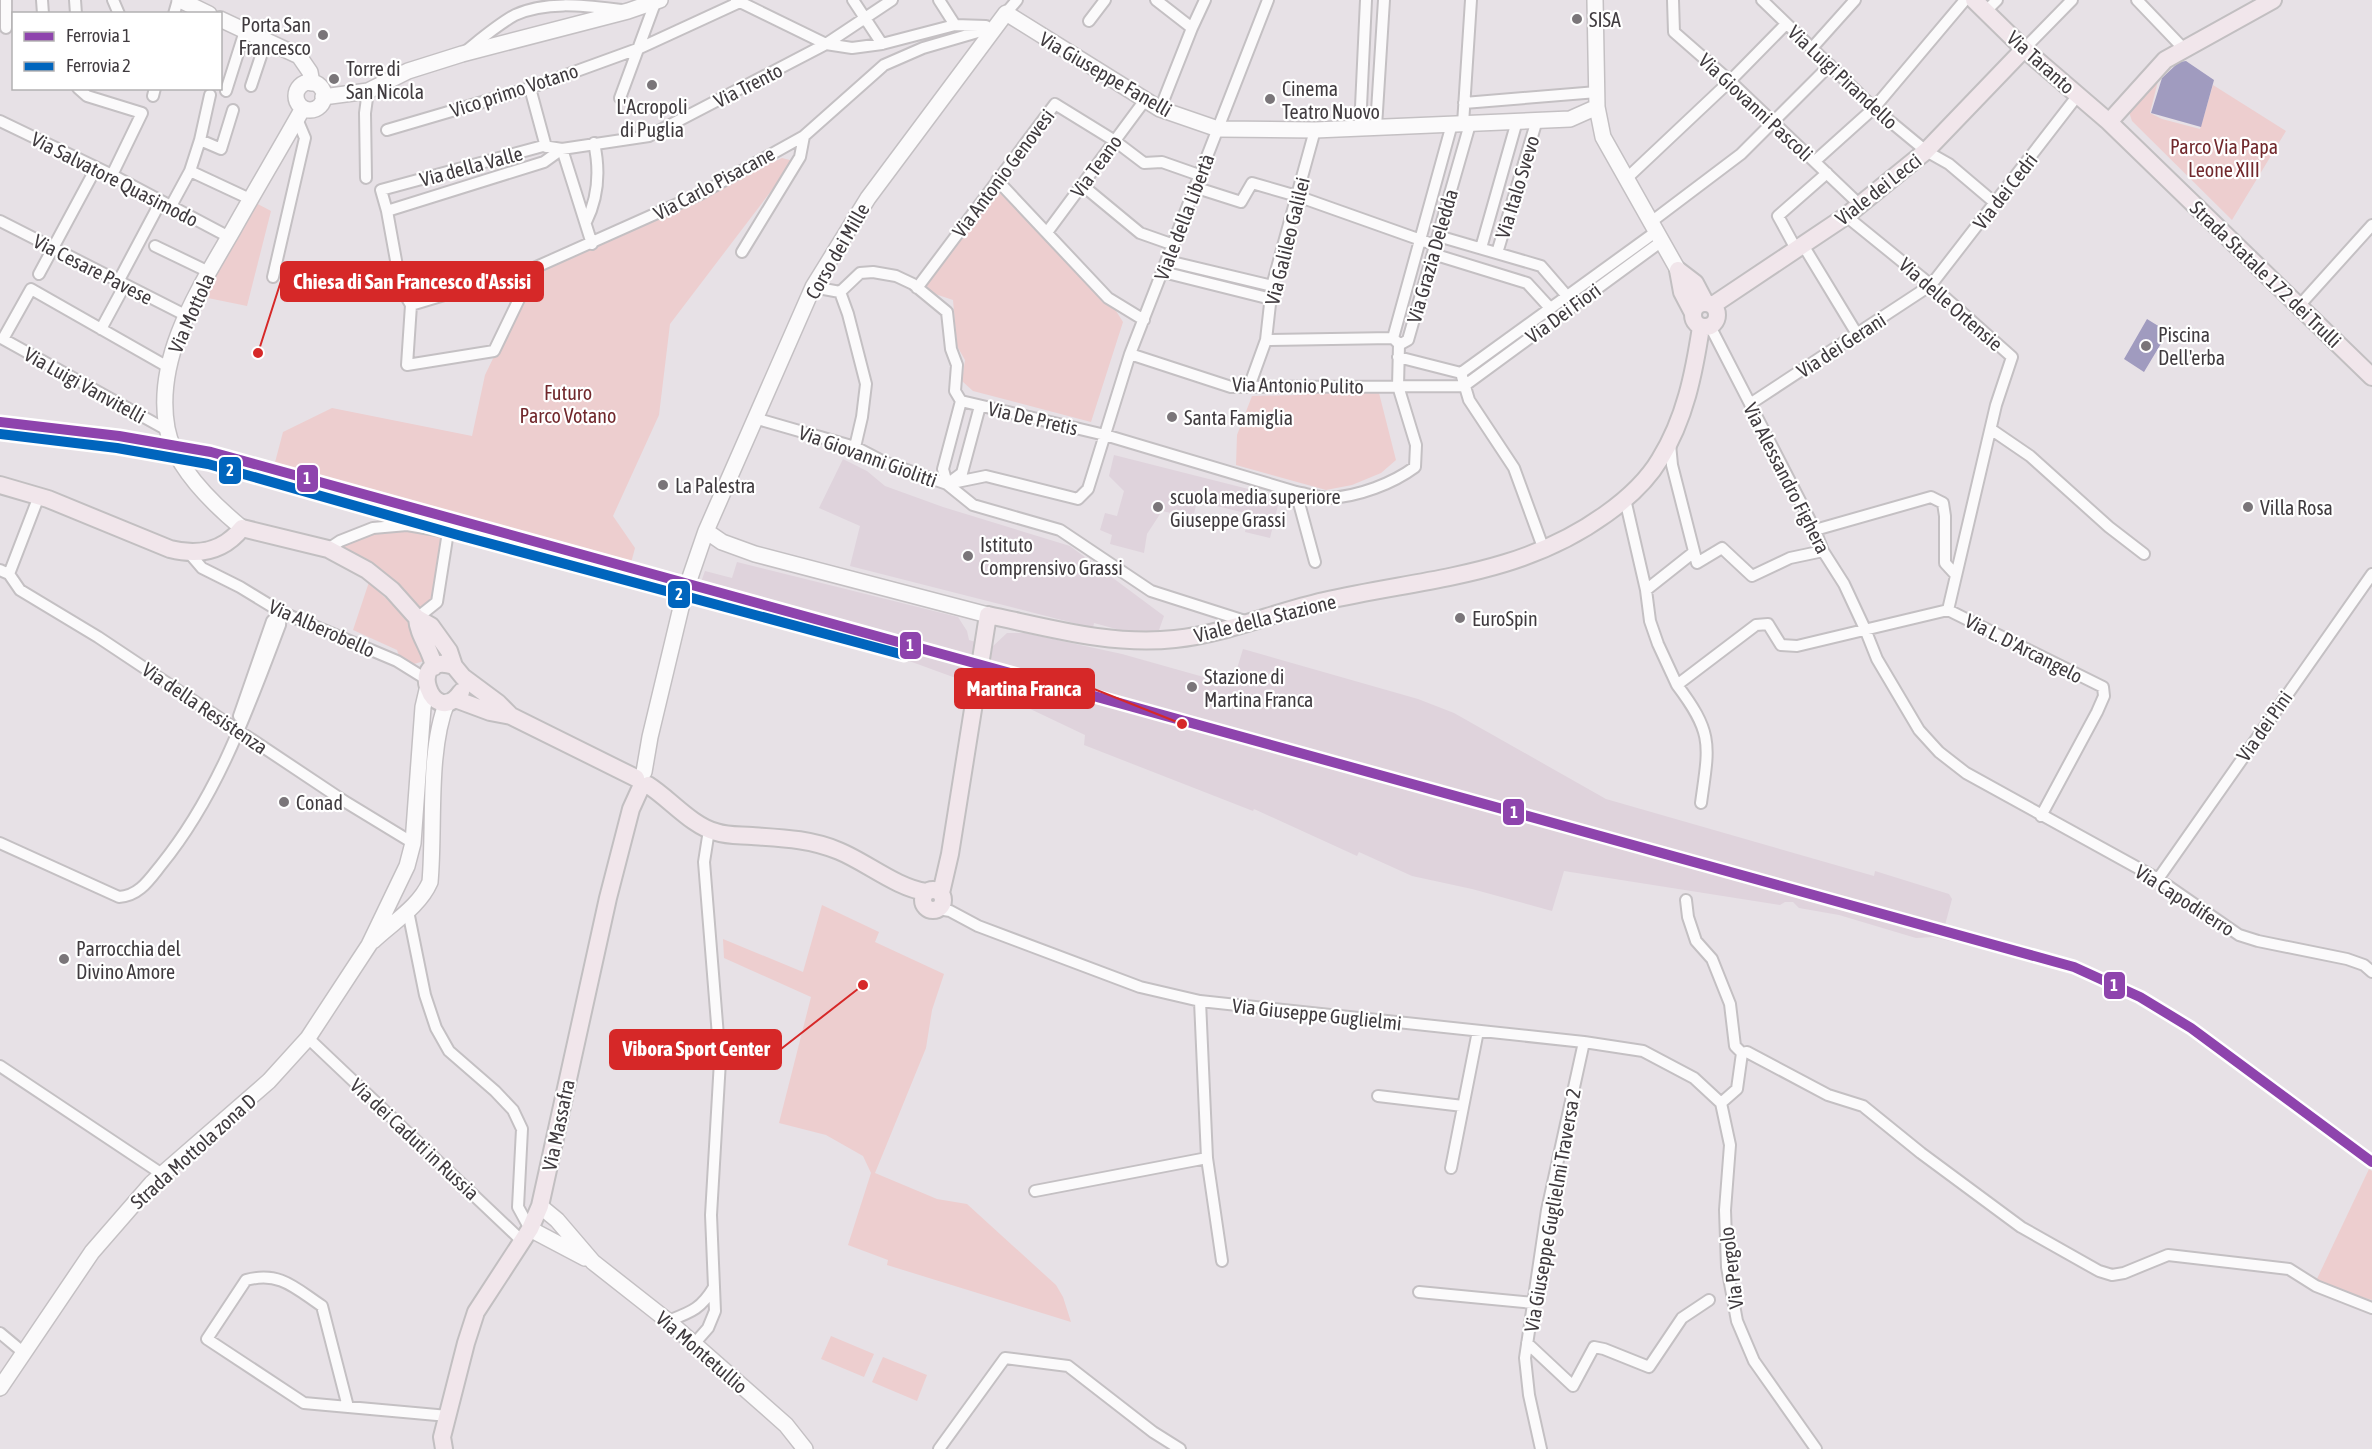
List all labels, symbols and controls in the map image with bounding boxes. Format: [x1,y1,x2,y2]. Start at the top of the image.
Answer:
place label: SISA [1589,8,1621,31]
legend [12,12,222,90]
marker: SISA [1570,12,1584,26]
place label: Porta San Francesco [239,13,311,59]
street label: Via Luigi Pirandello [1784,20,1902,134]
text: Ferrovia 1 [66,25,131,46]
street label: Via Taranto [2003,26,2079,98]
street label: Via Giuseppe Fanelli [1036,27,1176,121]
marker: Porta San Francesco [316,28,330,42]
street label: Via Giovanni Pascoli [1694,48,1818,166]
text: Ferrovia 2 [66,55,131,76]
place label: Torre di San Nicola [346,57,424,103]
street label: Vico primo Votano [447,58,581,122]
street label: Via Trento [710,58,786,112]
marker: Torre di San Nicola [327,72,341,86]
place label: Cinema Teatro Nuovo [1282,77,1380,123]
marker: L'Acropoli di Puglia [645,78,659,92]
marker: Cinema Teatro Nuovo [1263,92,1277,106]
place label: L'Acropoli di Puglia [616,95,688,141]
street label: Via Antonio Genovesi [947,104,1059,242]
street label: Via Salvatore Quasimodo [28,127,202,231]
street label: Via Teano [1066,130,1126,202]
street label: Via Italo Svevo [1490,133,1544,241]
park label: Parco Via Papa Leone XIII [2170,135,2278,181]
street label: Via della Valle [417,141,525,191]
street label: Via Carlo Pisacane [650,141,778,225]
street label: Viale dei Lecci [1830,148,1926,230]
street label: Via dei Cedri [1968,148,2042,234]
street label: Viale della Libertà [1149,151,1219,283]
street label: Via Galileo Galilei [1260,175,1314,307]
street label: Via Grazia Deledda [1402,186,1462,326]
street label: Strada Statale 172 dei Trulli [2186,196,2346,352]
street label: Corso dei Mille [800,199,874,303]
street label: Via Cesare Pavese [30,229,156,309]
street label: Via delle Ortensie [1895,253,2007,355]
callout: Chiesa di San Francesco d'Assisi [281,262,543,301]
text: Chiesa di San Francesco d'Assisi [293,269,531,293]
street label: Via Mottola [163,270,219,356]
street label: Via Dei Fiori [1521,278,1605,348]
street label: Via dei Gerani [1792,308,1890,382]
place label: Piscina Dell'erba [2158,323,2225,369]
marker: Piscina Dell'erba [2139,339,2153,353]
street label: Via Luigi Vanvitelli [20,342,150,428]
street label: Via Antonio Pulito [1232,372,1364,398]
park label: Futuro Parco Votano [520,381,616,427]
street label: Via De Pretis [986,396,1080,440]
street label: Via Alessandro Fighera [1739,399,1835,557]
place label: Santa Famiglia [1184,406,1293,429]
marker: Santa Famiglia [1165,410,1179,424]
street label: Via Giovanni Giolitti [796,420,940,492]
line badge: 2 [218,456,242,485]
text: 2 [226,461,234,479]
line badge: 1 [296,464,319,493]
text: 1 [303,469,311,487]
place label: La Palestra [675,474,755,497]
marker: La Palestra [656,478,670,492]
place label: scuola media superiore Giuseppe Grassi [1170,485,1341,531]
place label: Villa Rosa [2260,496,2333,519]
marker: scuola media superiore Giuseppe Grassi [1151,500,1165,514]
marker: Villa Rosa [2241,500,2255,514]
place label: Istituto Comprensivo Grassi [980,533,1123,579]
marker: Istituto Comprensivo Grassi [961,549,975,563]
line badge: 2 [667,580,691,609]
text: 2 [675,585,683,603]
street label: Viale della Stazione [1192,589,1338,647]
street label: Via Alberobello [265,594,379,662]
place label: EuroSpin [1472,607,1538,630]
street label: Via L. D'Arcangelo [1961,609,2087,687]
marker: EuroSpin [1453,611,1467,625]
line badge: 1 [899,631,922,660]
text: 1 [906,636,914,654]
street label: Via della Resistenza [138,658,272,758]
place label: Stazione di Martina Franca [1204,665,1313,711]
callout: Martina Franca [955,669,1094,708]
text: Martina Franca [967,676,1082,700]
marker: Stazione di Martina Franca [1185,680,1199,694]
street label: Via dei Pini [2231,686,2297,766]
place label: Conad [296,791,343,814]
marker: Conad [277,795,291,809]
line badge: 1 [1502,798,1525,826]
text: 1 [1510,803,1518,821]
street label: Via Capodiferro [2131,859,2239,941]
place label: Parrocchia del Divino Amore [76,937,182,983]
marker: Parrocchia del Divino Amore [57,952,71,966]
line badge: 1 [2103,971,2126,1000]
text: 1 [2110,976,2118,994]
street label: Via Giuseppe Guglielmi [1231,994,1403,1034]
callout: Vibora Sport Center [610,1030,781,1069]
text: Vibora Sport Center [621,1036,771,1060]
street label: Via dei Caduti in Russia [346,1073,484,1205]
street label: Via Massafra [537,1077,579,1173]
street label: Via Giuseppe Guglielmi Traversa 2 [1519,1086,1585,1334]
street label: Strada Mottola zona D [126,1089,260,1213]
street label: Via Pergolo [1715,1226,1747,1310]
street label: Via Montetullio [652,1306,752,1398]

